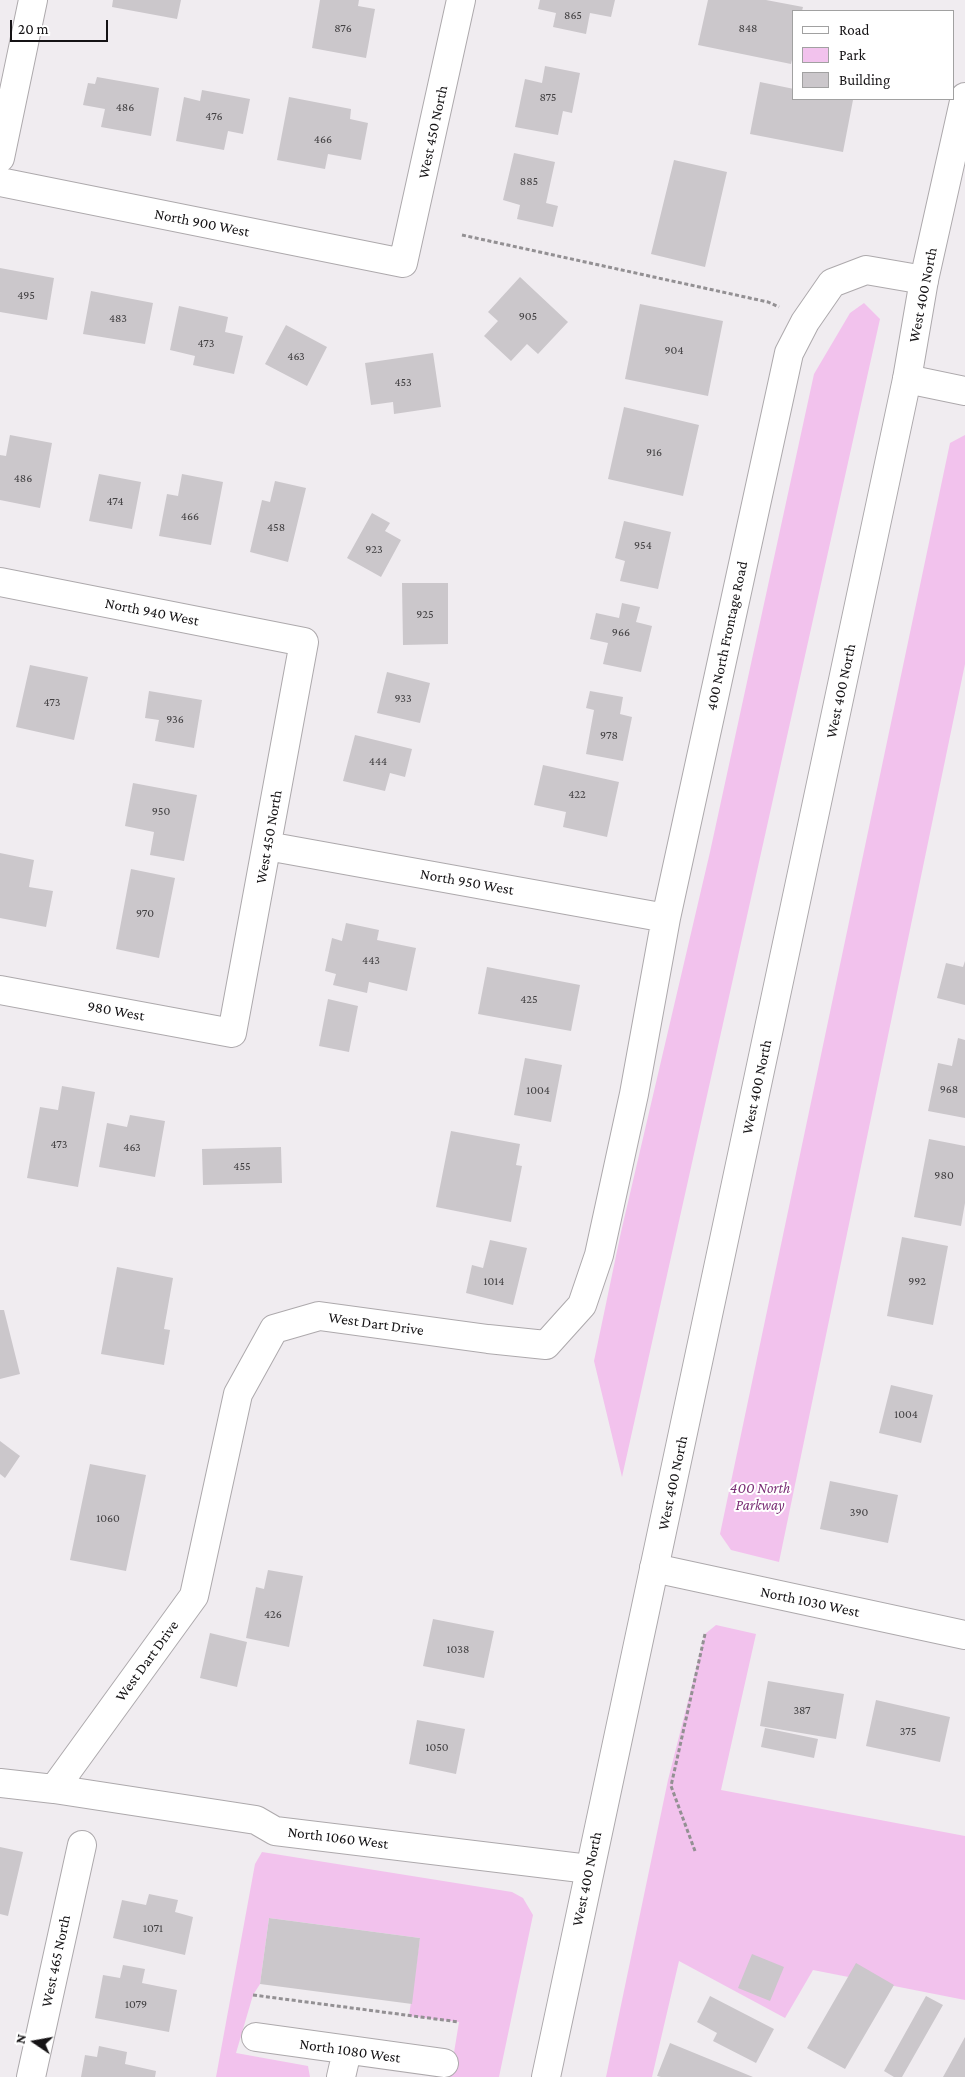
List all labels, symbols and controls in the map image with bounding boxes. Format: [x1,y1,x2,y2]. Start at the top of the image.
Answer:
house number: 865 [564,8,582,22]
scale bar [12,10,110,42]
legend [792,10,955,100]
text: 20 m [18,21,49,37]
house number: 876 [334,21,352,35]
house number: 848 [738,21,758,35]
text: Road [839,22,869,38]
text: Park [839,47,866,63]
text: Building [839,72,890,88]
street label: West 450 North [414,84,452,180]
house number: 875 [539,90,557,104]
house number: 486 [116,100,134,114]
house number: 476 [205,109,223,123]
house number: 466 [314,132,332,146]
house number: 885 [520,174,538,188]
street label: North 900 West [153,205,251,241]
street label: West 400 North [905,246,941,344]
house number: 495 [17,288,35,302]
house number: 905 [519,309,537,323]
house number: 483 [109,311,127,325]
house number: 473 [198,336,214,350]
house number: 904 [664,343,684,357]
house number: 463 [287,349,305,363]
house number: 453 [394,375,412,389]
house number: 916 [646,445,662,459]
house number: 486 [14,471,32,485]
house number: 474 [106,494,124,508]
house number: 466 [181,509,199,523]
house number: 458 [267,520,285,534]
house number: 954 [634,538,652,552]
house number: 923 [365,542,383,556]
street label: 400 North Frontage Road [702,560,752,712]
street label: North 940 West [103,594,201,630]
house number: 925 [416,607,434,621]
house number: 966 [612,625,630,639]
street label: West 400 North [822,642,860,740]
house number: 933 [394,691,412,705]
house number: 473 [44,695,60,709]
house number: 936 [166,712,184,726]
house number: 978 [600,728,618,742]
house number: 444 [369,754,387,768]
house number: 422 [568,787,586,801]
street label: West 450 North [252,789,286,885]
house number: 950 [152,804,170,818]
street label: North 950 West [419,865,515,899]
house number: 970 [136,906,154,920]
house number: 443 [362,953,380,967]
house number: 425 [520,992,538,1006]
street label: 980 West [86,997,146,1025]
street label: West 400 North [738,1038,776,1136]
house number: 968 [940,1082,958,1096]
house number: 1004 [526,1083,550,1097]
house number: 473 [51,1137,67,1151]
house number: 463 [123,1140,141,1154]
house number: 455 [233,1159,251,1173]
house number: 980 [934,1168,954,1182]
house number: 1014 [484,1274,504,1288]
house number: 992 [908,1274,926,1288]
street label: West Dart Drive [327,1308,425,1340]
house number: 1004 [894,1407,918,1421]
street label: West 400 North [654,1434,692,1532]
park label: 400 North Parkway [730,1479,790,1514]
house number: 390 [850,1505,868,1519]
house number: 1060 [96,1511,120,1525]
street label: North 1030 West [759,1583,861,1621]
house number: 426 [264,1607,282,1621]
street label: West Dart Drive [111,1617,183,1705]
house number: 1038 [447,1642,469,1656]
house number: 387 [793,1703,811,1717]
house number: 375 [900,1724,916,1738]
house number: 1050 [425,1740,449,1754]
street label: North 1060 West [287,1823,389,1853]
street label: West 400 North [568,1830,606,1928]
street label: West 465 North [37,1913,75,2009]
house number: 1071 [143,1921,163,1935]
house number: 1079 [125,1997,147,2011]
north arrow [10,2017,60,2067]
text: N [12,2033,29,2045]
street label: North 1080 West [298,2035,402,2067]

